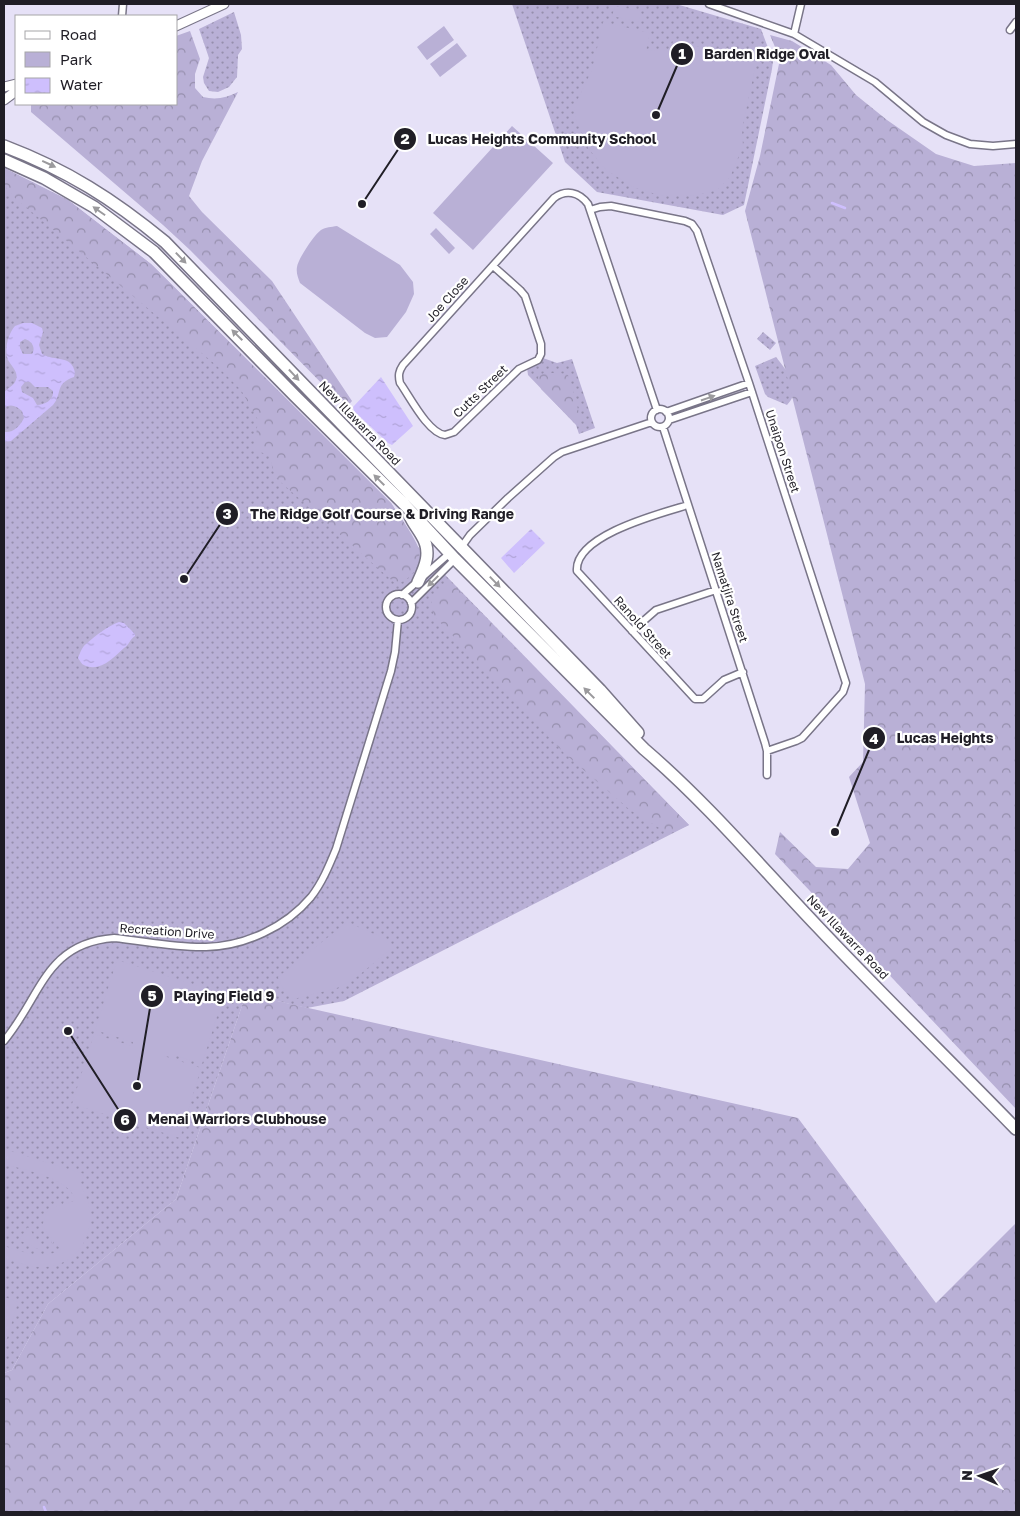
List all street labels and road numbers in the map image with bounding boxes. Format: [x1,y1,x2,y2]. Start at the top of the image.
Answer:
street label: Joe Close [423,273,471,325]
street label: Cutts Street [450,361,510,421]
street label: New Illawarra Road [316,378,404,468]
street label: Unaipon Street [762,407,804,495]
street label: Namatjira Street [708,550,752,644]
street label: Ranold Street [611,593,675,662]
street label: New Illawarra Road [804,892,892,982]
street label: Recreation Drive [119,920,215,942]

